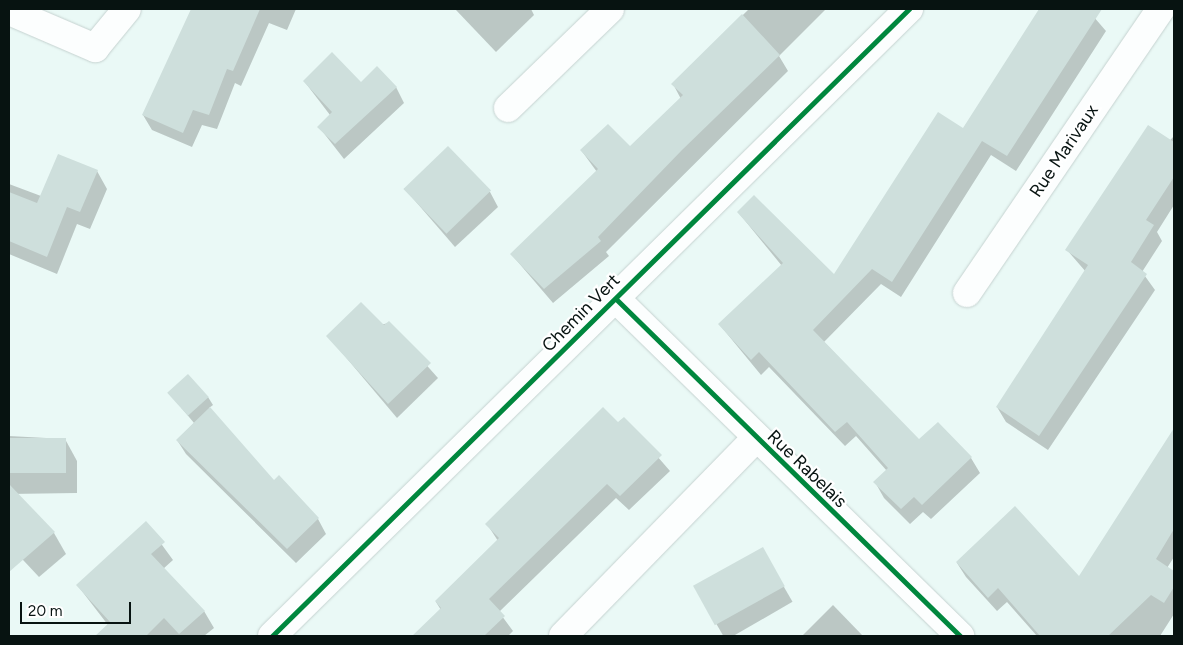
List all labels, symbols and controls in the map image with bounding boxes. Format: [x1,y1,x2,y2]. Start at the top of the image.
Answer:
street label: Rue Marivaux [1025,101,1103,201]
street label: Chemin Vert [538,270,624,356]
street label: Rue Rabelais [763,426,851,512]
scale bar [22,592,134,624]
text: 20 m [28,602,62,620]

